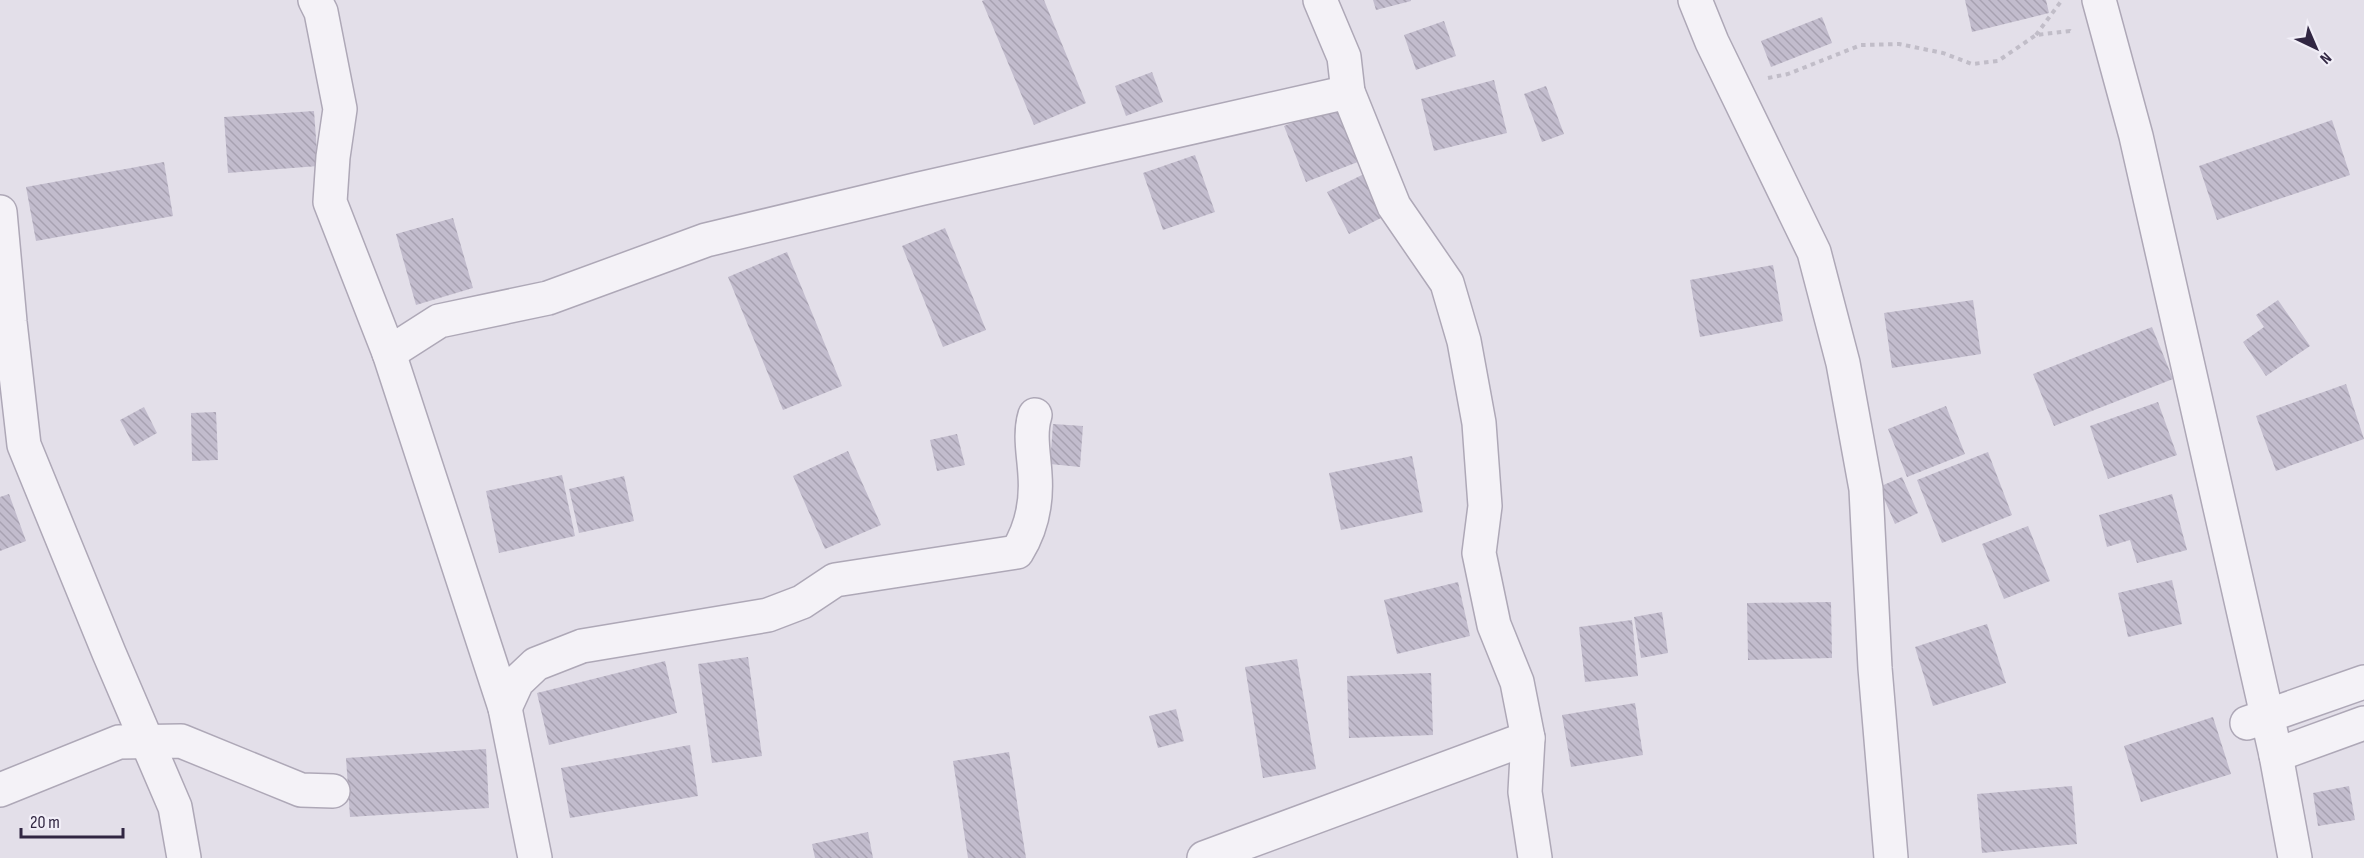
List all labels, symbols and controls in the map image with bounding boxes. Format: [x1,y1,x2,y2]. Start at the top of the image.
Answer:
north arrow [2286,18,2346,78]
text: N [2316,48,2335,68]
scale bar [21,801,123,839]
text: 20 m [30,812,60,833]

